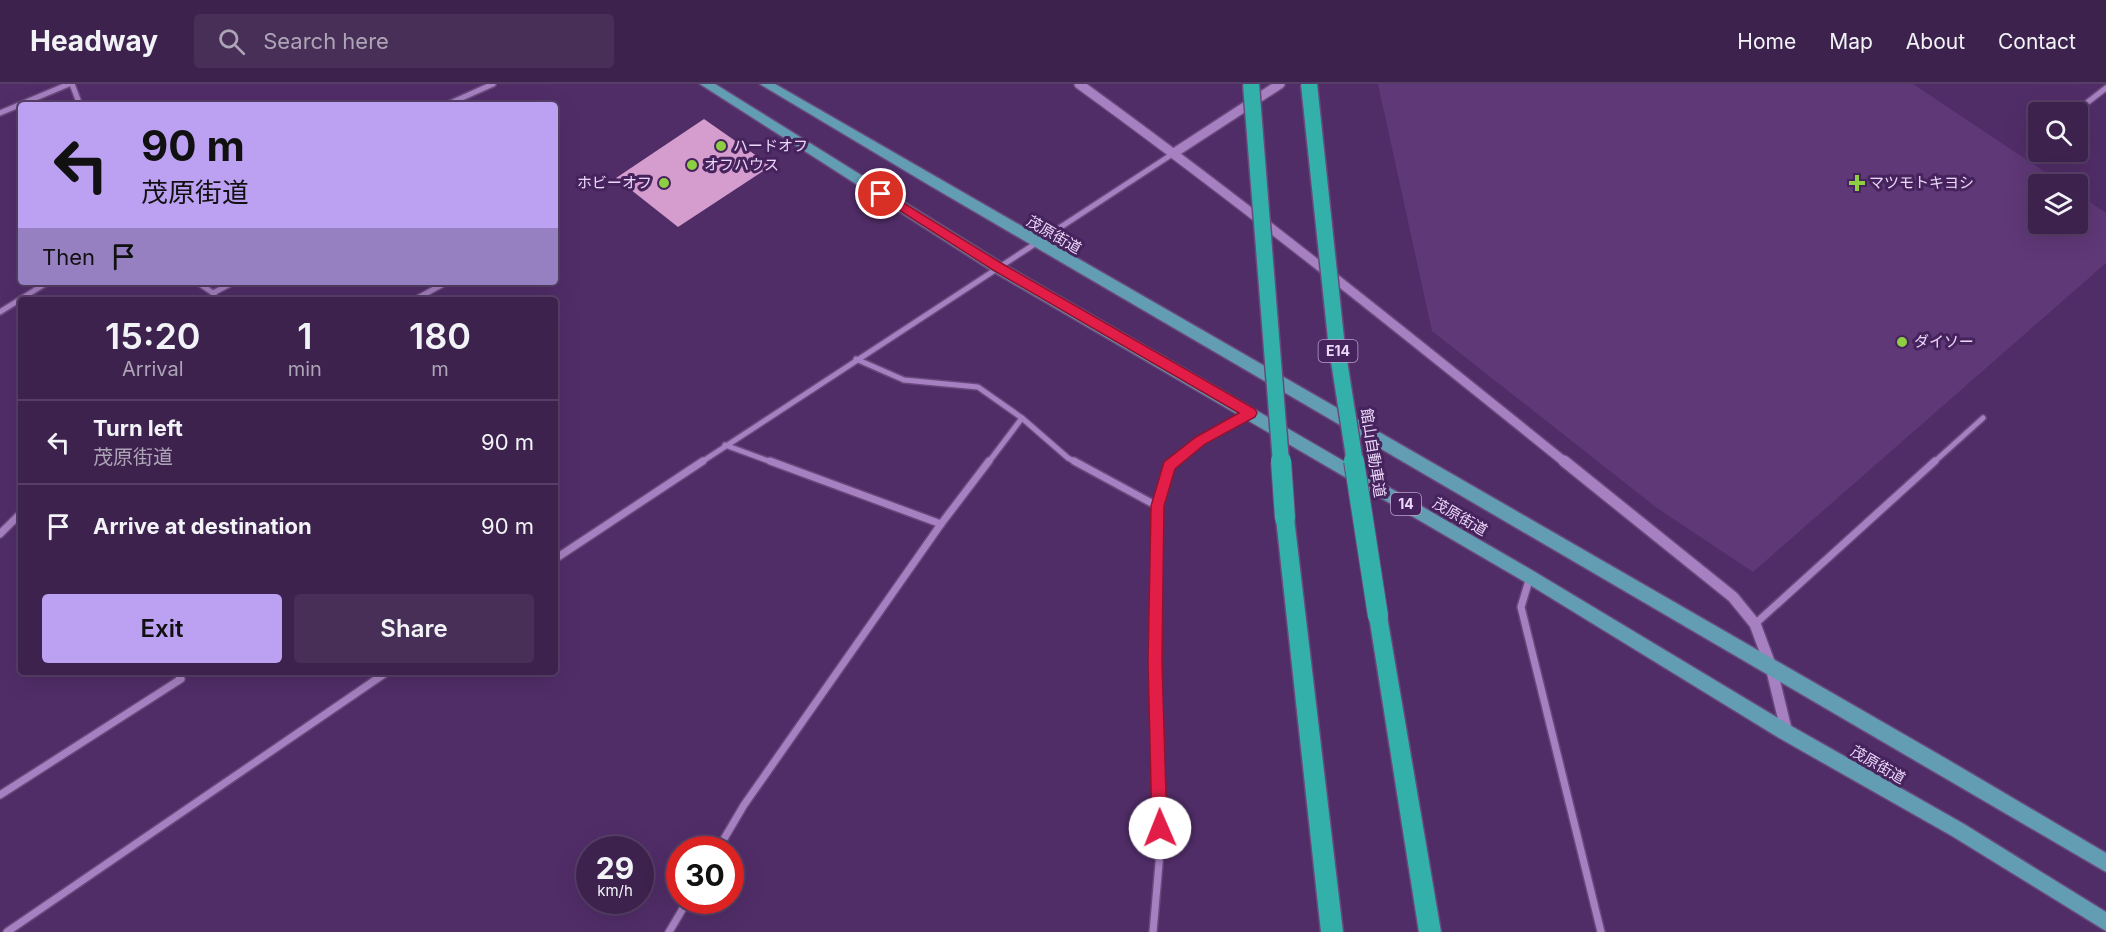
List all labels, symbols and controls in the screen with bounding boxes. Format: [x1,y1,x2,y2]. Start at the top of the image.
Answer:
search box [194,14,614,68]
text: Headway [30,24,158,58]
icon: search [215,25,248,58]
text: Search here [263,28,389,54]
text: Home [1737,29,1796,54]
text: Map [1829,29,1873,54]
text: About [1906,29,1965,54]
text: Contact [1998,29,2076,54]
map controls [2028,102,2088,234]
button: search [2028,102,2088,162]
text: 90 m [141,120,245,171]
icon: left [42,126,120,204]
place label: ハードオフ [733,136,808,155]
marker: ハードオフ [714,139,728,153]
place label: オフハウス [704,155,779,174]
marker: オフハウス [685,158,699,172]
pin [855,168,906,219]
place label: ホビーオフ [577,173,652,192]
place label: マツモトキヨシ [1869,173,1974,192]
button: layers [2028,174,2088,234]
text: 茂原街道 [141,176,249,209]
marker: ホビーオフ [657,176,671,190]
marker: マツモトキヨシ [1850,176,1864,190]
icon: arrive [864,177,897,210]
street label: 茂原街道 [1024,211,1085,258]
icon: arrive [107,240,140,273]
text: Then [42,244,95,270]
text: 15:20 [105,314,201,358]
text: 1 [297,314,312,358]
text: 180 [409,314,471,358]
place label: ダイソー [1914,332,1974,351]
marker: ダイソー [1895,335,1909,349]
road number: E14 [1318,340,1358,362]
text: Arrival [122,357,184,381]
text: min [288,357,322,381]
text: m [431,357,449,381]
street label: 館山自動車道 [1357,407,1390,499]
text: Turn left [93,415,183,441]
icon: left [42,426,75,459]
text: 90 m [481,429,534,455]
text: 茂原街道 [93,445,173,469]
road number: 14 [1391,493,1421,515]
street label: 茂原街道 [1430,493,1491,540]
icon: arrive [42,510,75,543]
text: Arrive at destination [93,513,312,539]
text: 90 m [481,513,534,539]
button: Exit [42,594,282,663]
button: Share [294,594,534,663]
street label: 茂原街道 [1848,741,1909,788]
position arrow [1128,796,1192,860]
speed limit sign: 30 [666,836,744,914]
text: 29 [596,850,634,886]
text: km/h [597,881,633,900]

